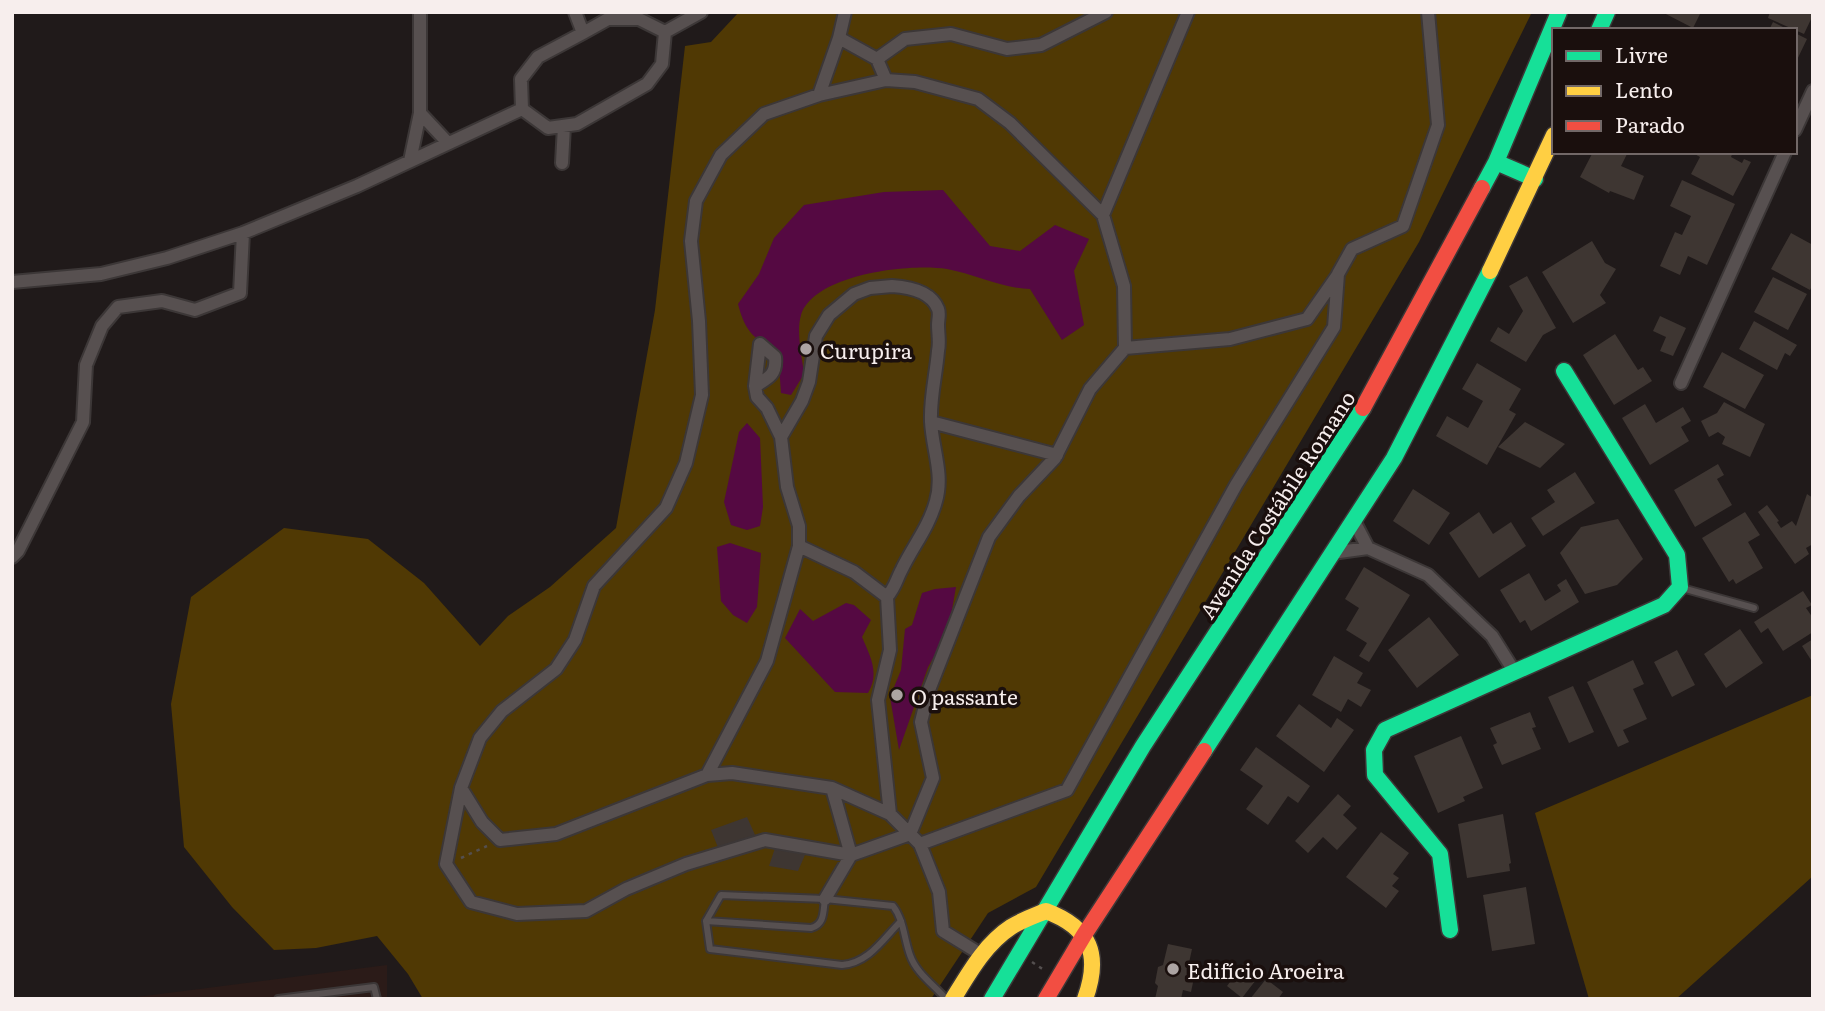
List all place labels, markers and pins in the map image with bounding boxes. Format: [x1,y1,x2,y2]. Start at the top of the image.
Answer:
place label: Curupira [820,334,913,365]
marker: Curupira [798,341,814,357]
place label: O passante [911,680,1018,711]
marker: O passante [889,687,905,703]
place label: Edifício Aroeira [1187,954,1345,985]
marker: Edifício Aroeira [1165,961,1181,977]

